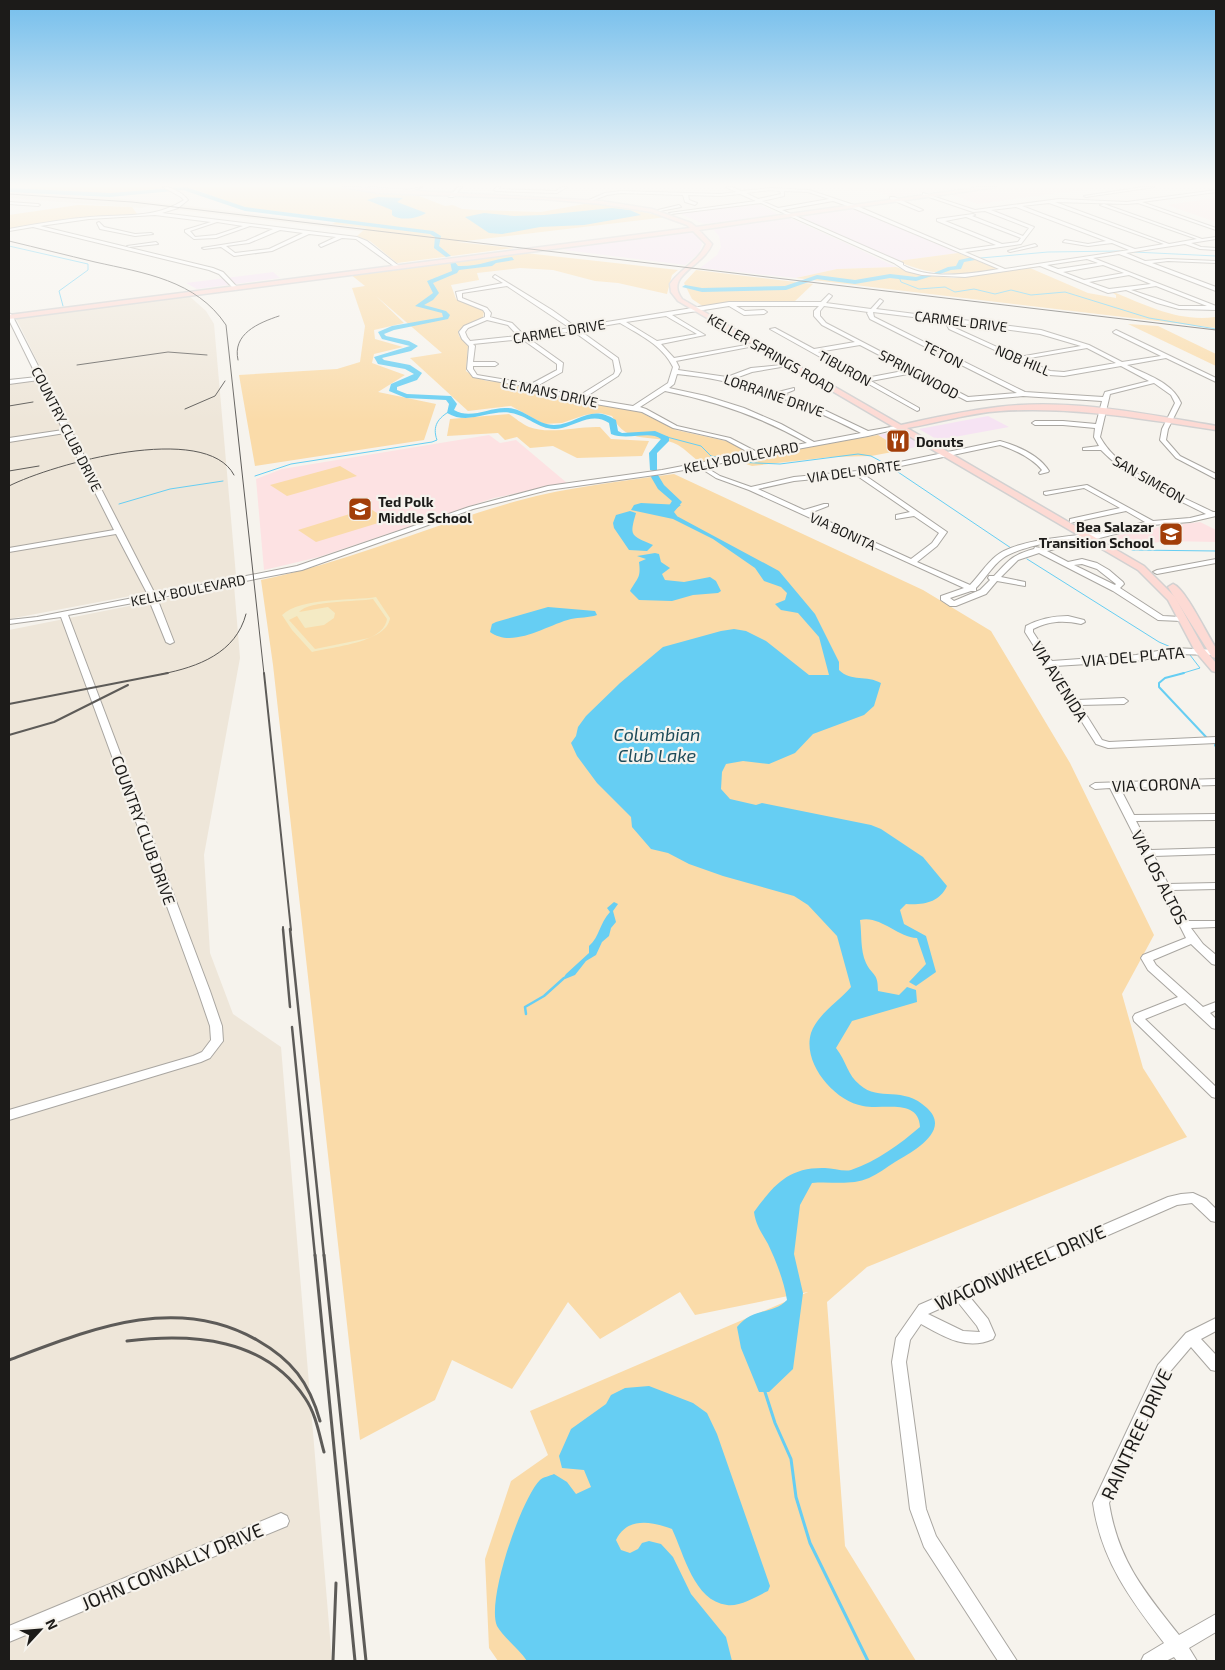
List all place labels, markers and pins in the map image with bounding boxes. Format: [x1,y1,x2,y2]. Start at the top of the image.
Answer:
restaurant icon: Donuts [885,428,911,454]
place label: Donuts [916,433,964,450]
place label: Ted Polk Middle School [378,493,472,526]
school or university icon: Ted Polk Middle School [347,496,373,522]
place label: Bea Salazar Transition School [1039,518,1154,551]
school or university icon: Bea Salazar Transition School [1158,521,1184,547]

